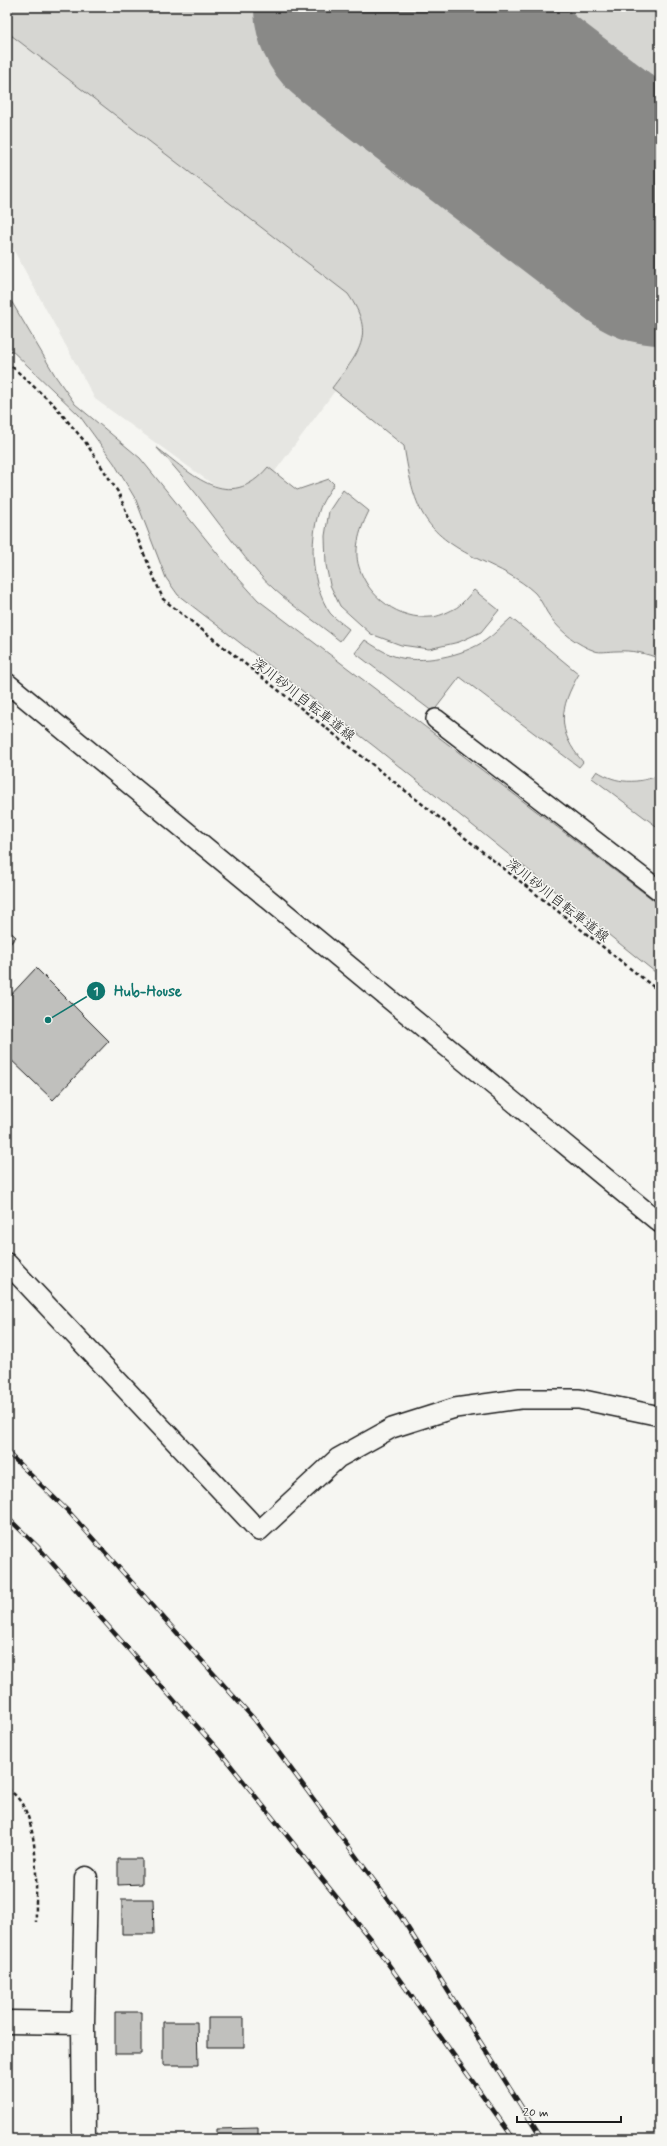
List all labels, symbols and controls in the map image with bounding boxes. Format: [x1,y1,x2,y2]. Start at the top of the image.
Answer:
street label: 深川砂川自転車道線 [248,654,359,746]
street label: 深川砂川自転車道線 [502,855,613,947]
callout: Hub-House [86,977,190,1004]
text: Hub-House [114,982,182,1002]
text: 1 [93,984,99,1000]
scale bar [517,2098,621,2124]
text: 20 m [523,2105,549,2121]

